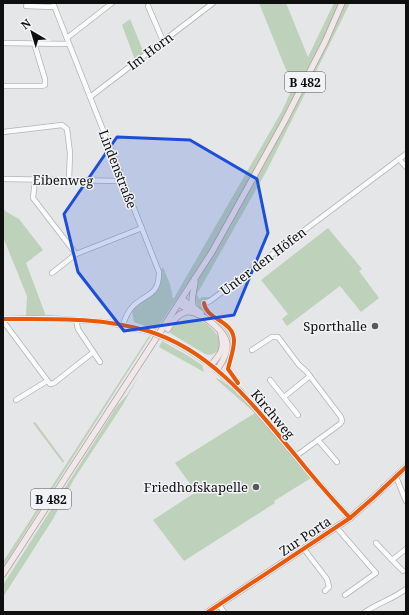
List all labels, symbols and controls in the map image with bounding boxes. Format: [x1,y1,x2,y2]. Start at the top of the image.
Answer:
north arrow [12,12,52,52]
text: N [18,15,34,32]
street label: Im Horn [124,28,177,74]
road number: B 482 [285,72,325,92]
street label: Lindenstraße [95,127,141,211]
street label: Eibenweg [32,170,94,190]
street label: Unter den Höfen [216,222,310,299]
place label: Sporthalle [303,317,367,335]
marker: Sporthalle [370,321,380,331]
street label: Kirchweg [247,386,299,442]
place label: Friedhofskapelle [144,478,248,496]
marker: Friedhofskapelle [251,482,261,492]
road number: B 482 [31,489,71,509]
street label: Zur Porta [276,512,334,560]

